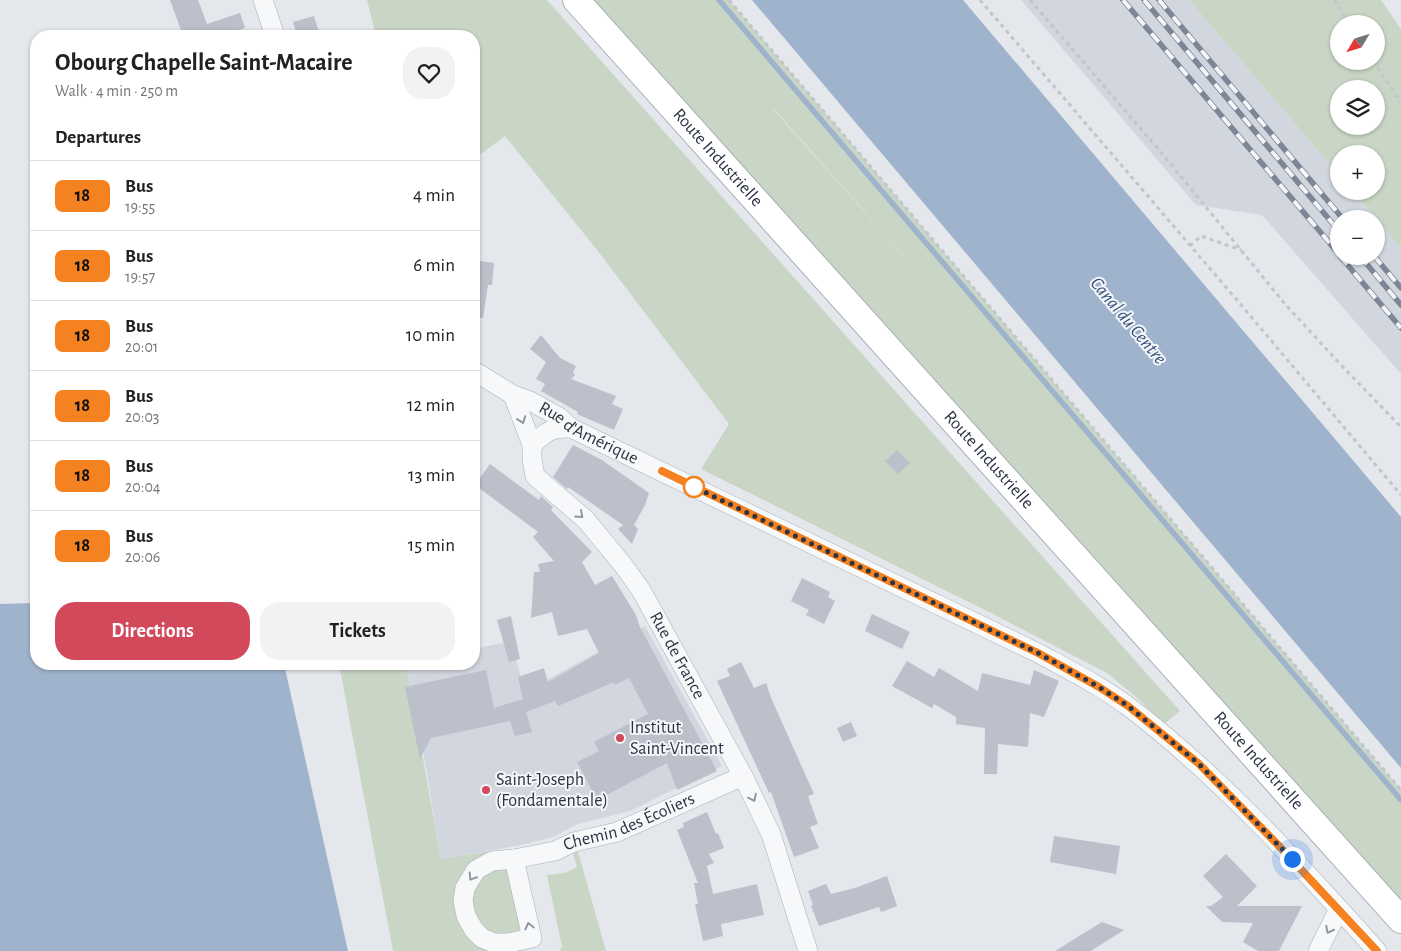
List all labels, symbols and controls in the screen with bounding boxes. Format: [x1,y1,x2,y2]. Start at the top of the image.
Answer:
north arrow [1330,15,1385,70]
map controls [1330,15,1385,265]
button: heart [403,47,455,99]
text: Obourg Chapelle Saint-Macaire [55,51,353,75]
button: layers [1330,80,1385,135]
text: Walk · 4 min · 250 m [55,83,178,99]
street label: Route Industrielle [669,105,766,210]
text: Departures [55,128,141,147]
button: + [1330,145,1385,200]
text: Bus [125,177,153,196]
text: 4 min [413,186,455,205]
text: 18 [75,187,90,205]
text: 19:55 [125,199,155,215]
button: − [1330,210,1385,265]
text: Bus [125,247,153,266]
text: 6 min [413,256,455,275]
text: 18 [75,257,90,275]
text: 19:57 [125,269,155,285]
water label: Canal du Centre [1086,274,1170,368]
text: Bus [125,317,153,336]
text: 10 min [406,326,455,345]
text: 18 [75,327,90,345]
text: 20:01 [125,339,158,355]
text: Bus [125,387,153,406]
text: 12 min [407,396,455,415]
text: 18 [75,397,90,415]
street label: Rue d'Amérique [536,399,641,468]
street label: Route Industrielle [940,408,1037,513]
text: 20:03 [125,409,159,425]
one-way arrow [516,415,526,424]
text: Bus [125,457,153,476]
text: 13 min [408,466,455,485]
text: 18 [75,467,90,485]
unlabelled marker [683,476,705,498]
text: 20:04 [125,479,161,495]
one-way arrow [574,509,583,518]
text: Bus [125,527,153,546]
text: 15 min [408,536,455,555]
text: 18 [75,537,90,555]
text: 20:06 [125,549,160,565]
button: Directions [55,602,250,660]
button: Tickets [260,602,455,660]
street label: Rue de France [646,609,708,702]
street label: Route Industrielle [1210,708,1307,813]
place label: Institut Saint-Vincent [630,719,724,758]
marker: Institut Saint-Vincent [614,732,626,744]
place label: Saint-Joseph (Fondamentale) [496,771,608,810]
marker: Saint-Joseph (Fondamentale) [480,784,492,796]
street label: Chemin des Écoliers [560,790,698,855]
one-way arrow [747,793,758,802]
your location [1280,847,1305,872]
one-way arrow [468,872,478,881]
one-way arrow [524,921,535,930]
one-way arrow [1325,925,1335,934]

